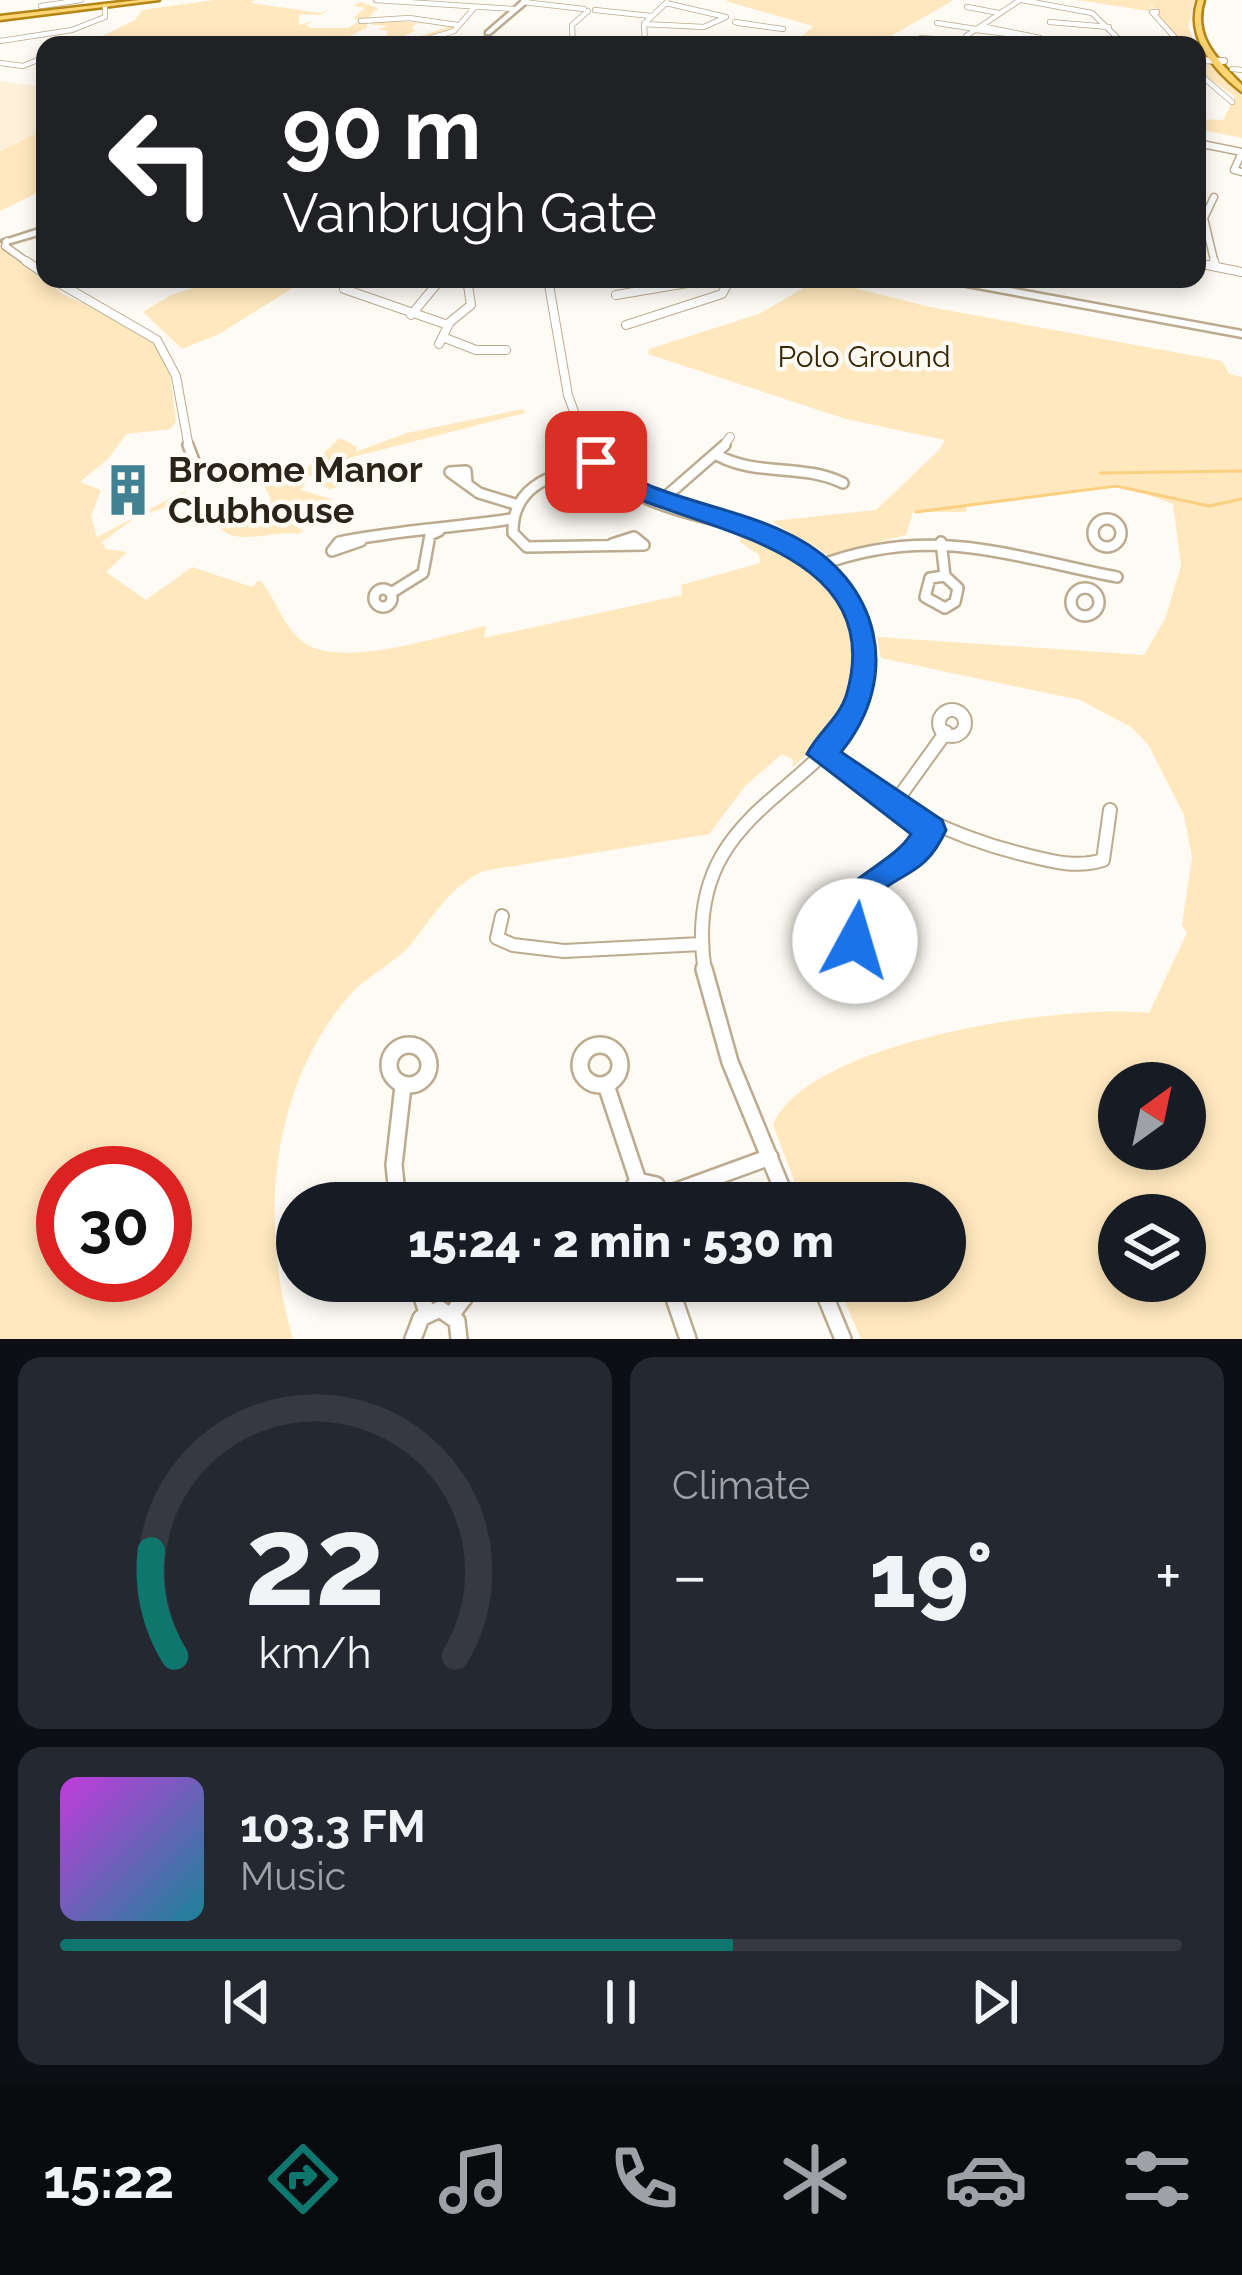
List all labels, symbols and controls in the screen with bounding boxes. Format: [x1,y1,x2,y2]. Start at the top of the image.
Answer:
text: 90 m [282,80,481,179]
icon: left [84,84,240,240]
text: Vanbrugh Gate [282,181,657,245]
park label: Polo Ground [777,339,951,374]
pin [545,411,647,513]
icon: arrive [563,429,629,495]
place label: Broome Manor Clubhouse [168,448,423,531]
building icon: Broome Manor Clubhouse [99,461,157,519]
position arrow [792,878,918,1004]
north arrow [1098,1062,1206,1170]
map controls [1098,1062,1206,1302]
speed limit sign: 30 [36,1146,192,1302]
button: layers [1098,1194,1206,1302]
text: 15:24 · 2 min · 530 m [408,1215,834,1268]
text: Climate [672,1462,810,1508]
text: 22 [245,1488,385,1634]
text: 19° [869,1522,993,1628]
text: − [672,1537,708,1614]
text: + [1155,1537,1182,1614]
text: km/h [258,1628,372,1678]
text: 103.3 FM [240,1800,426,1853]
text: Music [240,1853,346,1899]
icon: previous [214,1969,280,2035]
icon: pause [588,1969,654,2035]
icon: next [962,1969,1028,2035]
icon: directions [261,2137,345,2221]
icon: music [432,2137,516,2221]
icon: phone [602,2137,686,2221]
icon: climate [773,2137,857,2221]
icon: car [944,2137,1028,2221]
icon: filters [1115,2137,1199,2221]
text: 15:22 [43,2147,174,2211]

